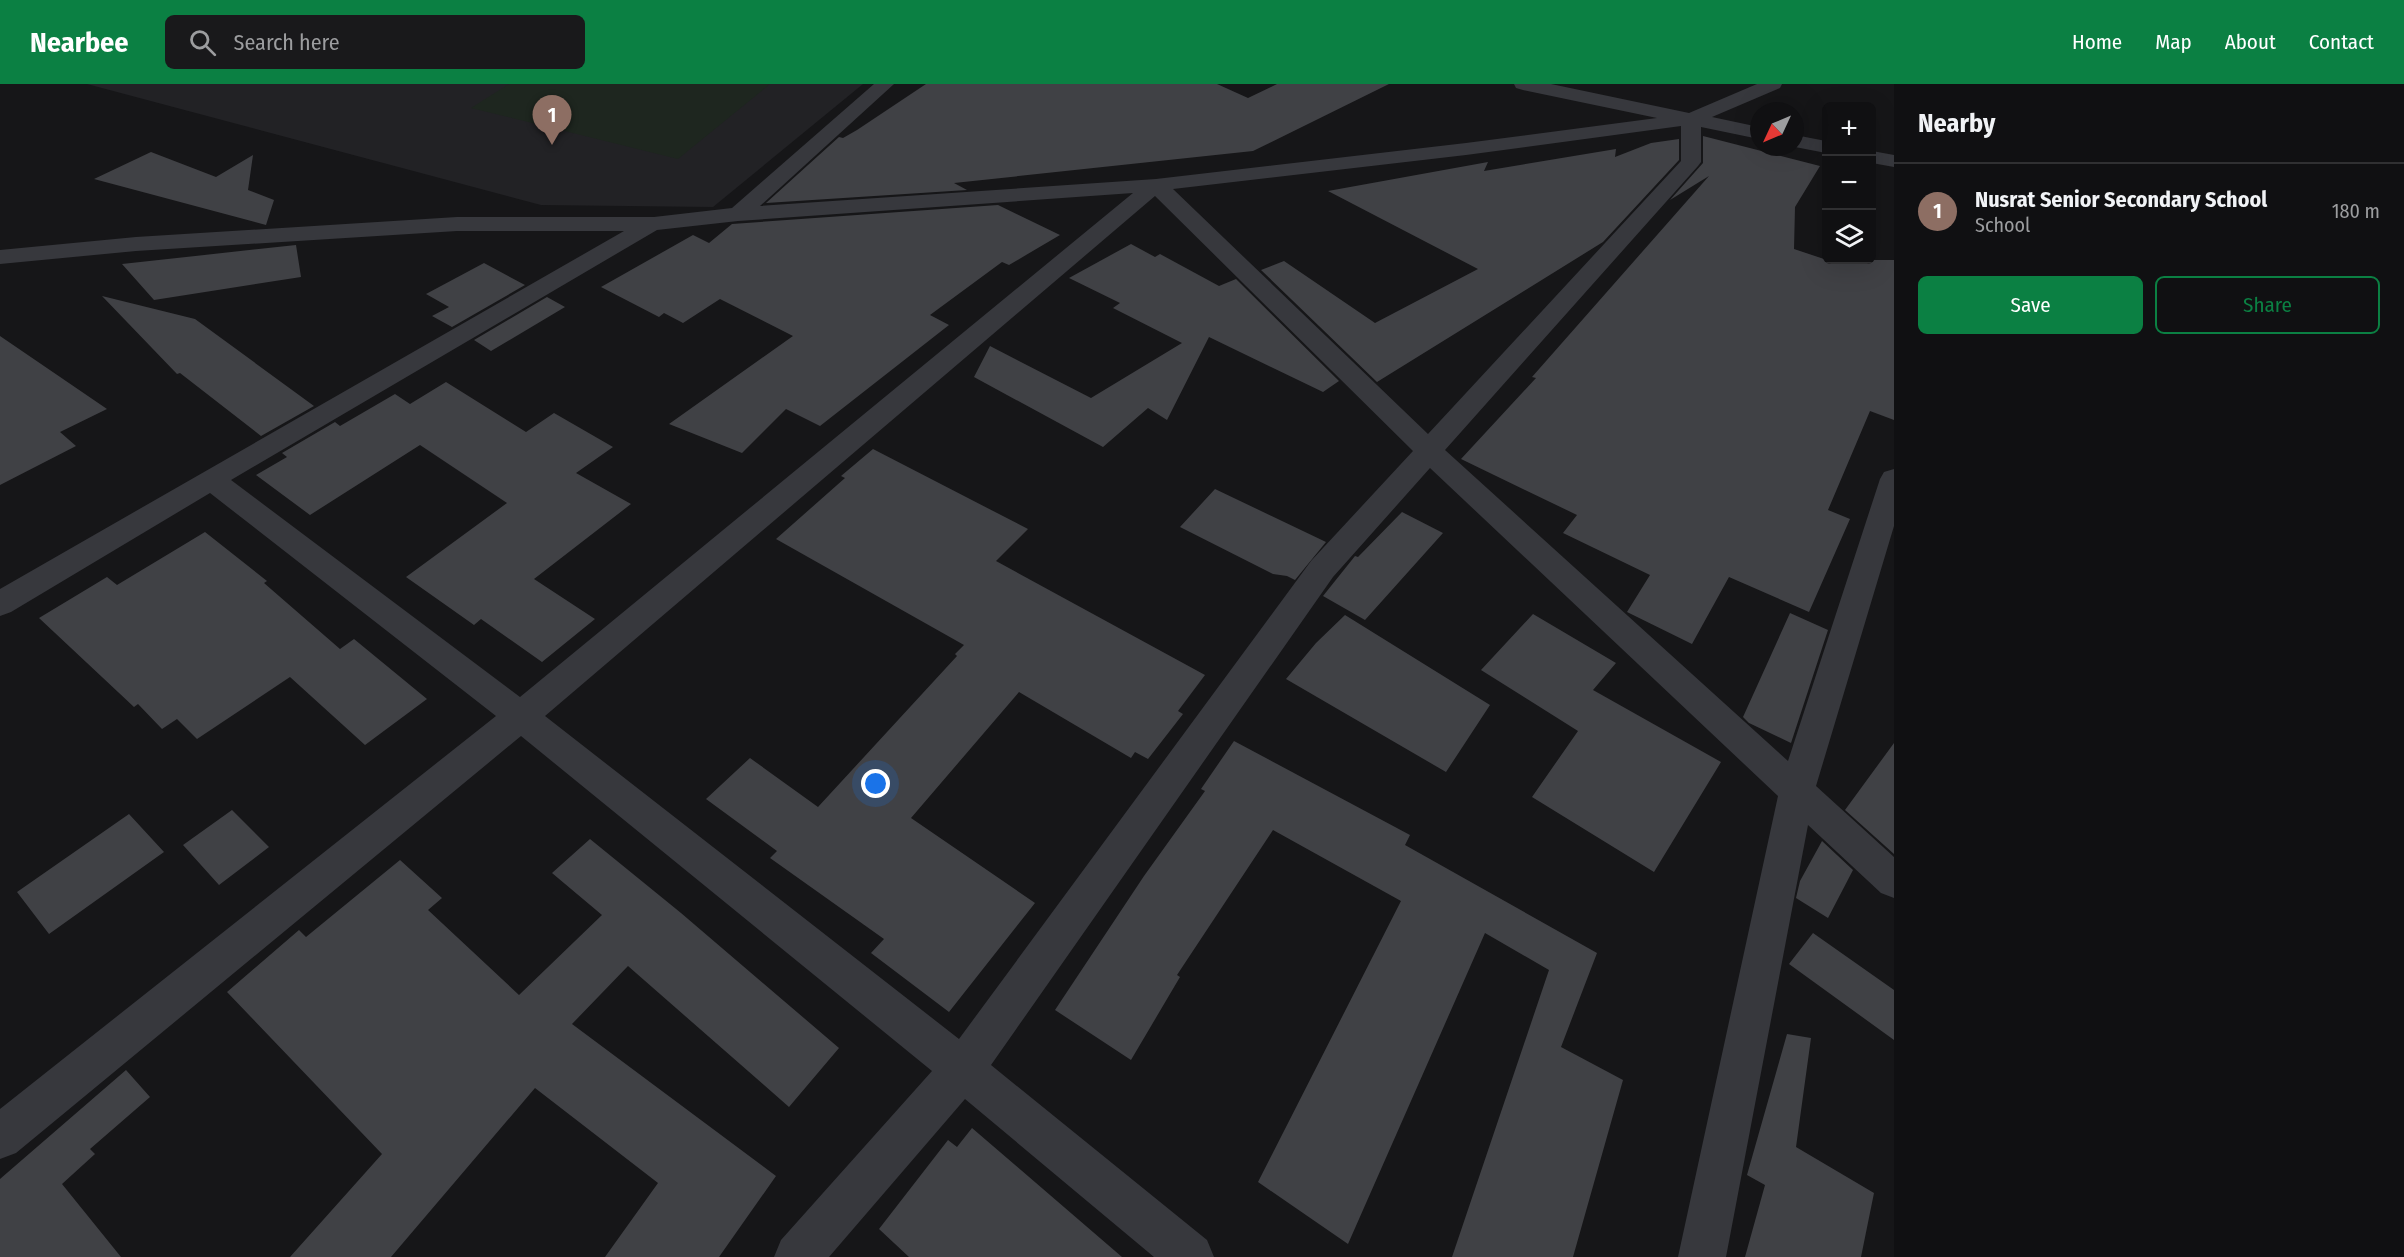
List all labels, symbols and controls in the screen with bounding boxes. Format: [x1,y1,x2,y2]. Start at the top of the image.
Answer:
search box [165,15,585,69]
text: Nearbee [30,26,129,59]
icon: search [186,26,219,59]
text: Search here [234,29,340,56]
text: Home [2072,29,2122,55]
text: Map [2155,29,2192,55]
text: About [2225,29,2276,55]
text: Contact [2309,29,2374,55]
pin: 1 [532,95,572,145]
north arrow [1750,102,1804,156]
map controls [1822,102,1876,264]
button: + [1822,102,1876,156]
text: Nearby [1918,108,1995,139]
button: − [1822,156,1876,210]
text: Nusrat Senior Secondary School [1975,186,2267,213]
text: 1 [1933,199,1942,223]
text: 180 m [2332,199,2380,223]
button: layers [1822,210,1876,264]
text: School [1975,213,2030,237]
button: Save [1918,276,2143,334]
button: Share [2155,276,2380,334]
your location [861,769,890,798]

